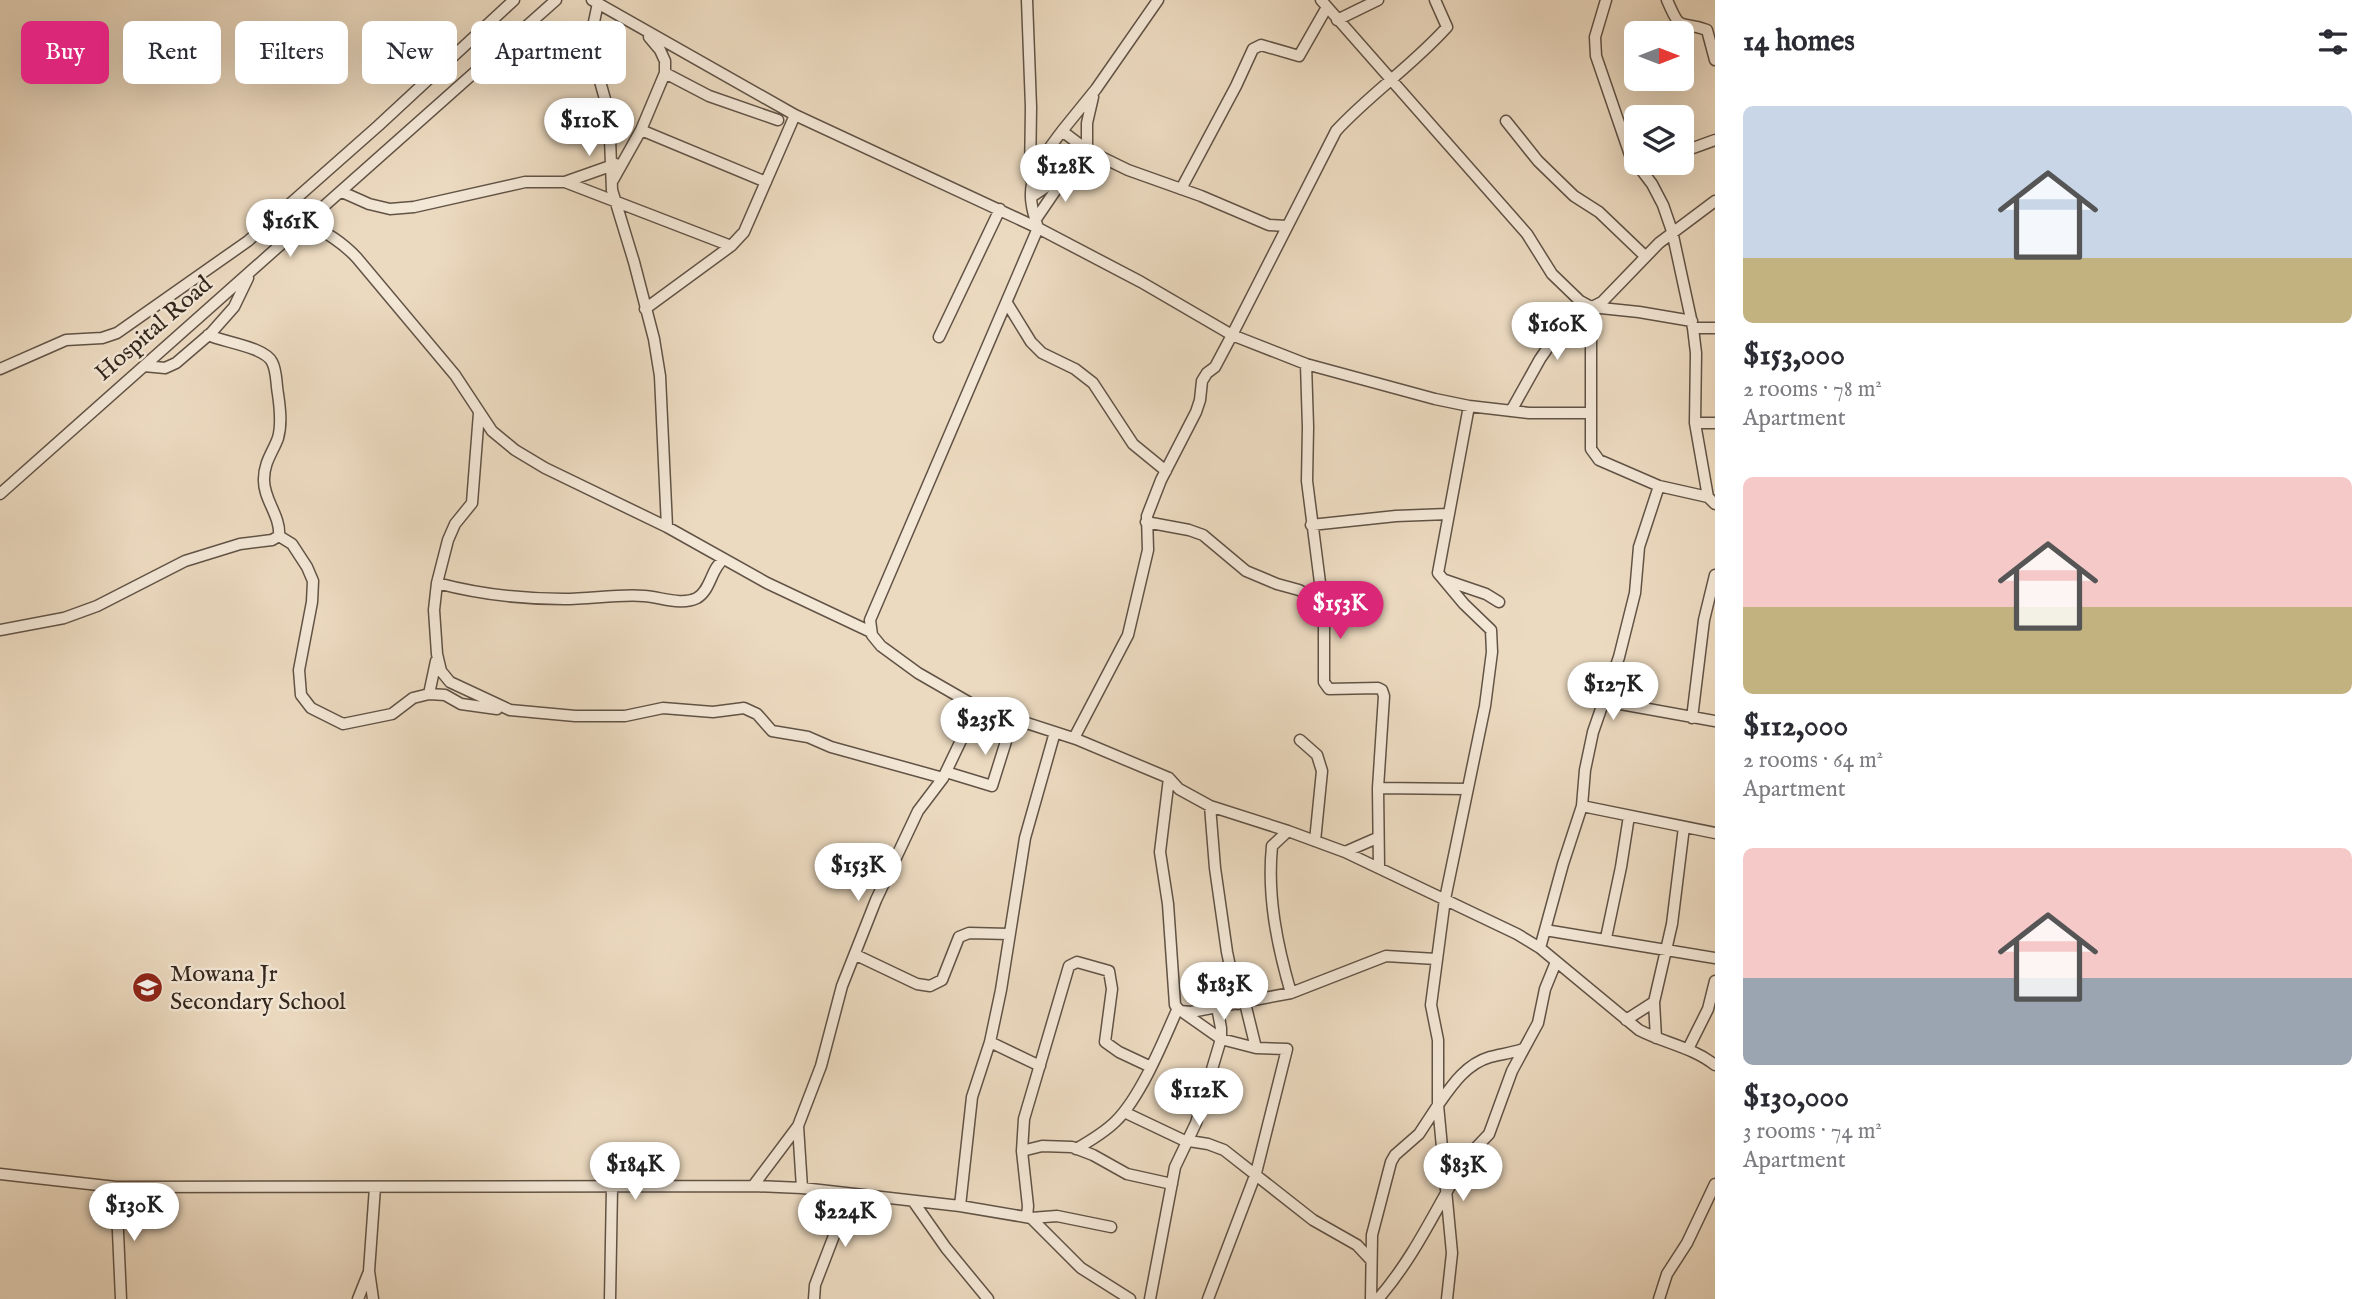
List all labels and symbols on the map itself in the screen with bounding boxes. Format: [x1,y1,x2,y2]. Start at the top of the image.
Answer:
north arrow [1624,21,1694,91]
pin: $110K [540,99,638,158]
pin: $128K [1016,144,1114,204]
pin: $161K [241,200,339,259]
street label: Hospital Road [89,269,219,388]
pin: $160K [1508,302,1606,362]
pin: $153K [1291,582,1389,641]
pin: $127K [1564,662,1662,722]
pin: $235K [936,698,1034,757]
pin: $153K [809,844,907,903]
place label: Mowana Jr Secondary School [170,959,346,1018]
pin: $183K [1175,962,1273,1022]
school or university icon: Mowana Jr Secondary School [130,971,164,1005]
pin: $112K [1150,1068,1248,1128]
pin: $184K [586,1142,684,1202]
pin: $83K [1422,1144,1504,1203]
pin: $130K [85,1184,183,1243]
pin: $224K [796,1190,894,1249]

